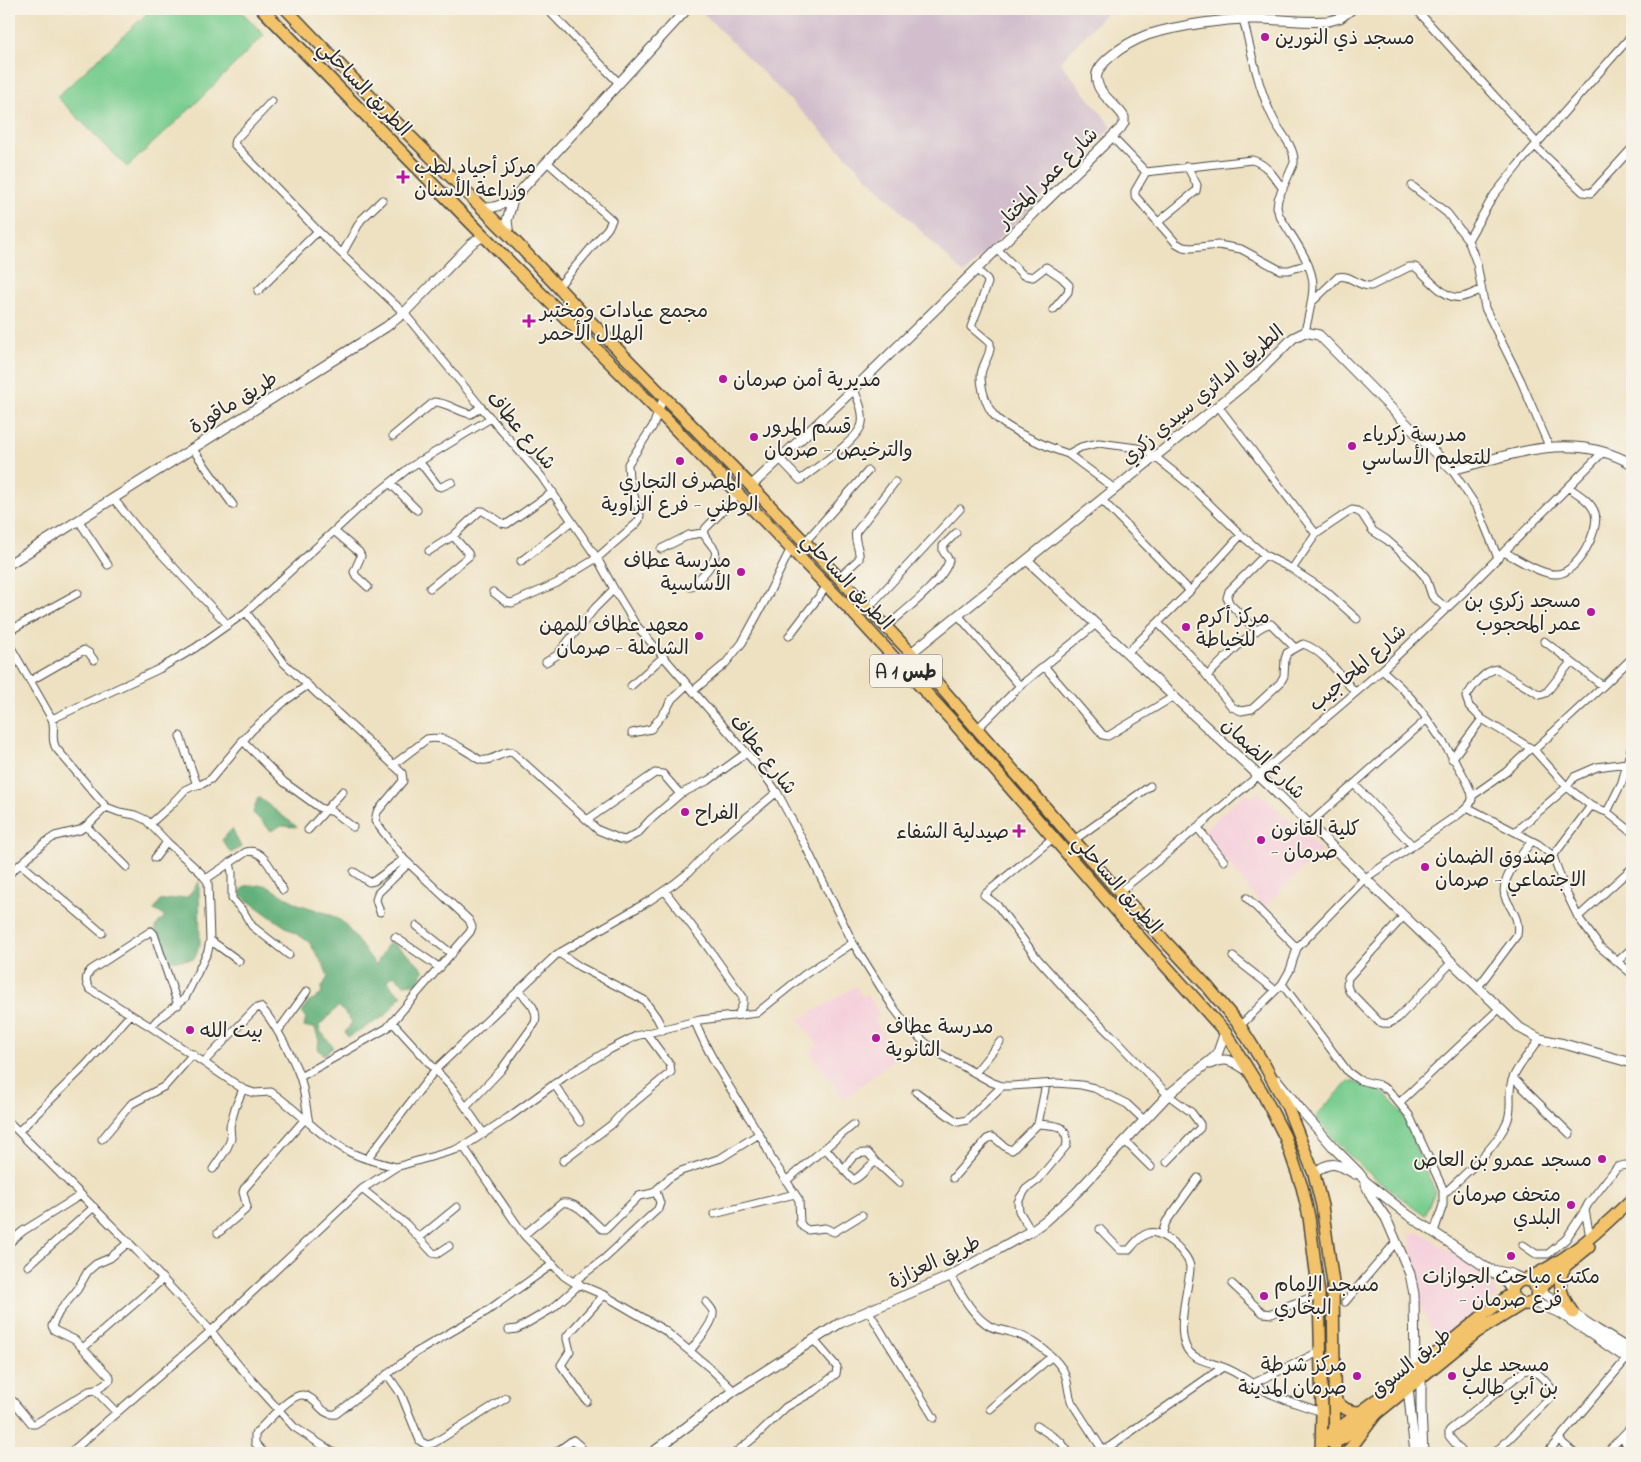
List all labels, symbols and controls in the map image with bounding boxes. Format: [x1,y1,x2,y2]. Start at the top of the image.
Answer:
place label: مسجد ذي النورين [1275,25,1415,54]
marker: مسجد ذي النورين [1259,31,1271,43]
street label: الطريق الساحلي [309,35,417,145]
street label: شارع عمر المختار [990,122,1106,237]
place label: مركز أجياد لطب وزراعة الأسنان [414,154,536,206]
marker: مركز أجياد لطب وزراعة الأسنان [396,170,410,184]
place label: مجمع عيادات ومختبر الهلال الأحمر [538,298,708,350]
marker: مجمع عيادات ومختبر الهلال الأحمر [522,314,536,328]
street label: الطريق الدائري سيدي زكري [1116,319,1291,473]
street label: طريق ماقورة [185,366,284,443]
place label: مديرية أمن صرمان [733,367,881,396]
marker: مديرية أمن صرمان [717,373,729,385]
street label: شارع عطاف [478,386,562,477]
place label: قسم المرور والترخيص - صرمان [762,414,913,466]
place label: مدرسة زكرياء للتعليم الأساسي [1362,422,1491,475]
marker: قسم المرور والترخيص - صرمان [748,431,760,443]
marker: مدرسة زكرياء للتعليم الأساسي [1346,440,1358,452]
marker: المصرف التجاري الوطني - فرع الزاوية [674,455,686,467]
place label: المصرف التجاري الوطني - فرع الزاوية [602,469,758,522]
street label: الطريق الساحلي [793,528,899,639]
place label: مدرسة عطاف الأساسية [623,548,731,600]
marker: مدرسة عطاف الأساسية [735,566,747,578]
place label: مسجد زكري بن عمر المحجوب [1465,588,1581,640]
place label: مركز أكرم للخياطة [1196,604,1270,656]
marker: مسجد زكري بن عمر المحجوب [1585,606,1597,618]
place label: معهد عطاف للمهن الشاملة - صرمان [539,612,689,664]
street label: شارع المحاجيب [1303,618,1414,720]
marker: مركز أكرم للخياطة [1180,621,1192,633]
marker: معهد عطاف للمهن الشاملة - صرمان [693,630,705,642]
road number: A 1 طس [870,654,942,688]
street label: شارع عطاف [721,709,803,802]
street label: شارع الضمان [1214,712,1311,807]
place label: الفراح [695,800,739,829]
marker: الفراح [679,806,691,818]
place label: كلية القانون - صرمان [1271,816,1360,868]
place label: صيدلية الشفاء [896,819,1009,848]
marker: صيدلية الشفاء [1013,825,1025,837]
street label: الطريق الساحلي [1064,829,1168,943]
marker: كلية القانون - صرمان [1255,834,1267,846]
place label: صندوق الضمان الاجتماعي - صرمان [1435,844,1586,897]
marker: صندوق الضمان الاجتماعي - صرمان [1419,861,1431,873]
place label: مدرسة عطاف الثانوية [886,1014,994,1066]
place label: بيت الله [200,1018,263,1047]
marker: بيت الله [184,1024,196,1036]
marker: مدرسة عطاف الثانوية [870,1032,882,1044]
place label: مسجد عمرو بن العاص [1413,1147,1592,1176]
marker: مسجد عمرو بن العاص [1596,1153,1608,1165]
place label: متحف صرمان البلدي [1453,1182,1561,1234]
marker: متحف صرمان البلدي [1565,1199,1577,1211]
street label: طريق العزازة [884,1229,986,1297]
marker: مكتب مباحث الجوازات - فرع صرمان [1505,1250,1517,1262]
place label: مكتب مباحث الجوازات - فرع صرمان [1422,1264,1600,1316]
place label: مسجد الإمام البخاري [1274,1272,1379,1324]
marker: مسجد الإمام البخاري [1258,1290,1270,1302]
street label: طريق السوق [1364,1322,1459,1406]
place label: مركز شرطة صرمان المدينة [1238,1352,1347,1404]
place label: مسجد علي بن أبي طالب [1462,1352,1558,1405]
marker: مركز شرطة صرمان المدينة [1351,1370,1363,1382]
marker: مسجد علي بن أبي طالب [1446,1370,1458,1382]

